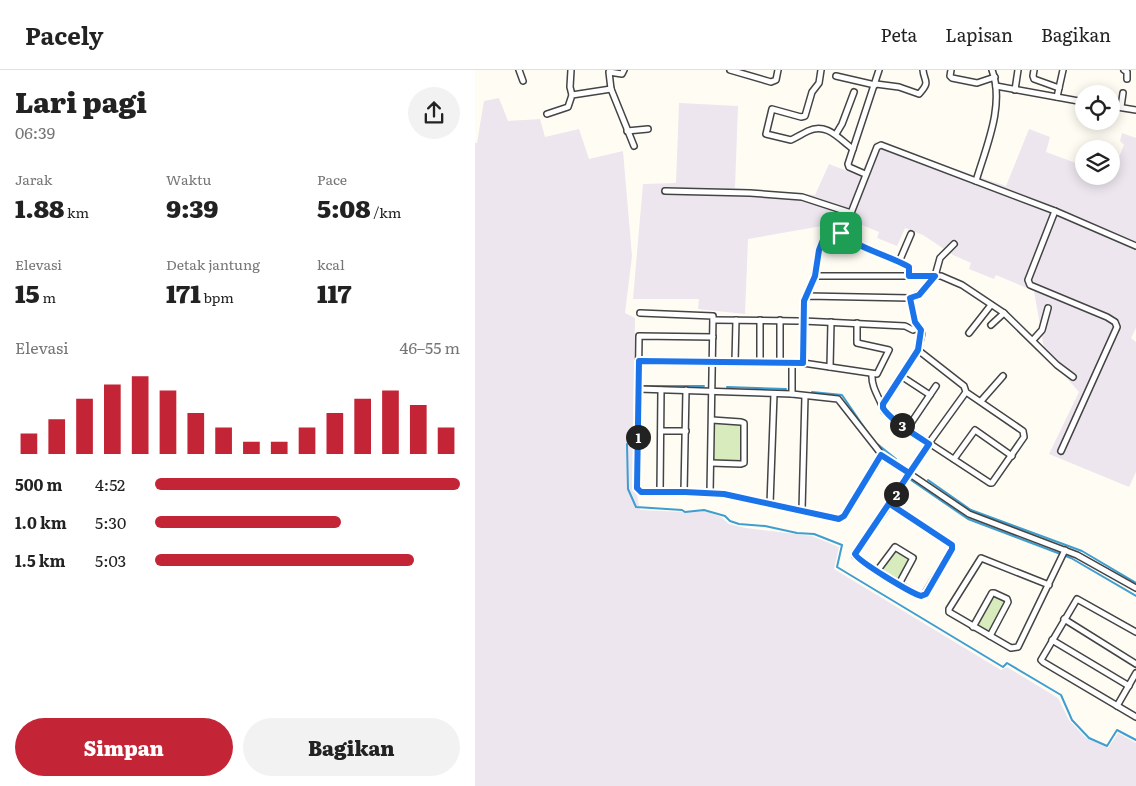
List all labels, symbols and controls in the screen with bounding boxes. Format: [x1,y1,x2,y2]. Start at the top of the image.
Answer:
text: Pacely [25,17,103,52]
text: Peta [881,21,917,48]
text: Lapisan [945,21,1013,48]
text: Bagikan [1041,21,1111,48]
text: Lari pagi [15,80,147,122]
map controls [1075,85,1120,185]
button: locate [1075,85,1120,130]
button: share [408,87,460,139]
text: 06:39 [15,120,55,144]
button: layers [1075,140,1120,185]
text: Jarak [15,169,52,189]
text: Waktu [166,169,211,189]
text: Pace [317,169,347,189]
text: 1.88 [15,189,64,226]
text: 9:39 [166,189,218,226]
text: 5:08 [317,189,371,226]
text: km [64,202,89,222]
text: /km [371,202,401,222]
pin [820,212,862,254]
icon: arrive [827,219,855,247]
text: Elevasi [15,254,62,274]
text: Detak jantung [166,254,260,274]
text: kcal [317,254,345,274]
text: 15 [15,274,40,311]
text: 171 [166,274,201,311]
text: 117 [317,274,351,311]
text: m [40,287,56,307]
text: bpm [201,287,234,307]
text: Elevasi [15,335,69,359]
text: 46–55 m [400,335,460,359]
pin: 3 [889,412,915,438]
text: 3 [899,415,906,435]
pin: 1 [625,424,651,450]
text: 1 [636,427,641,447]
text: 500 m [15,472,63,496]
text: 4:52 [95,472,125,496]
pin: 2 [883,482,909,506]
text: 2 [893,484,900,504]
text: 1.0 km [15,510,67,534]
text: 5:30 [95,510,126,534]
text: 1.5 km [15,548,65,572]
text: 5:03 [95,548,126,572]
button: Simpan [15,718,233,776]
button: Bagikan [243,718,460,776]

